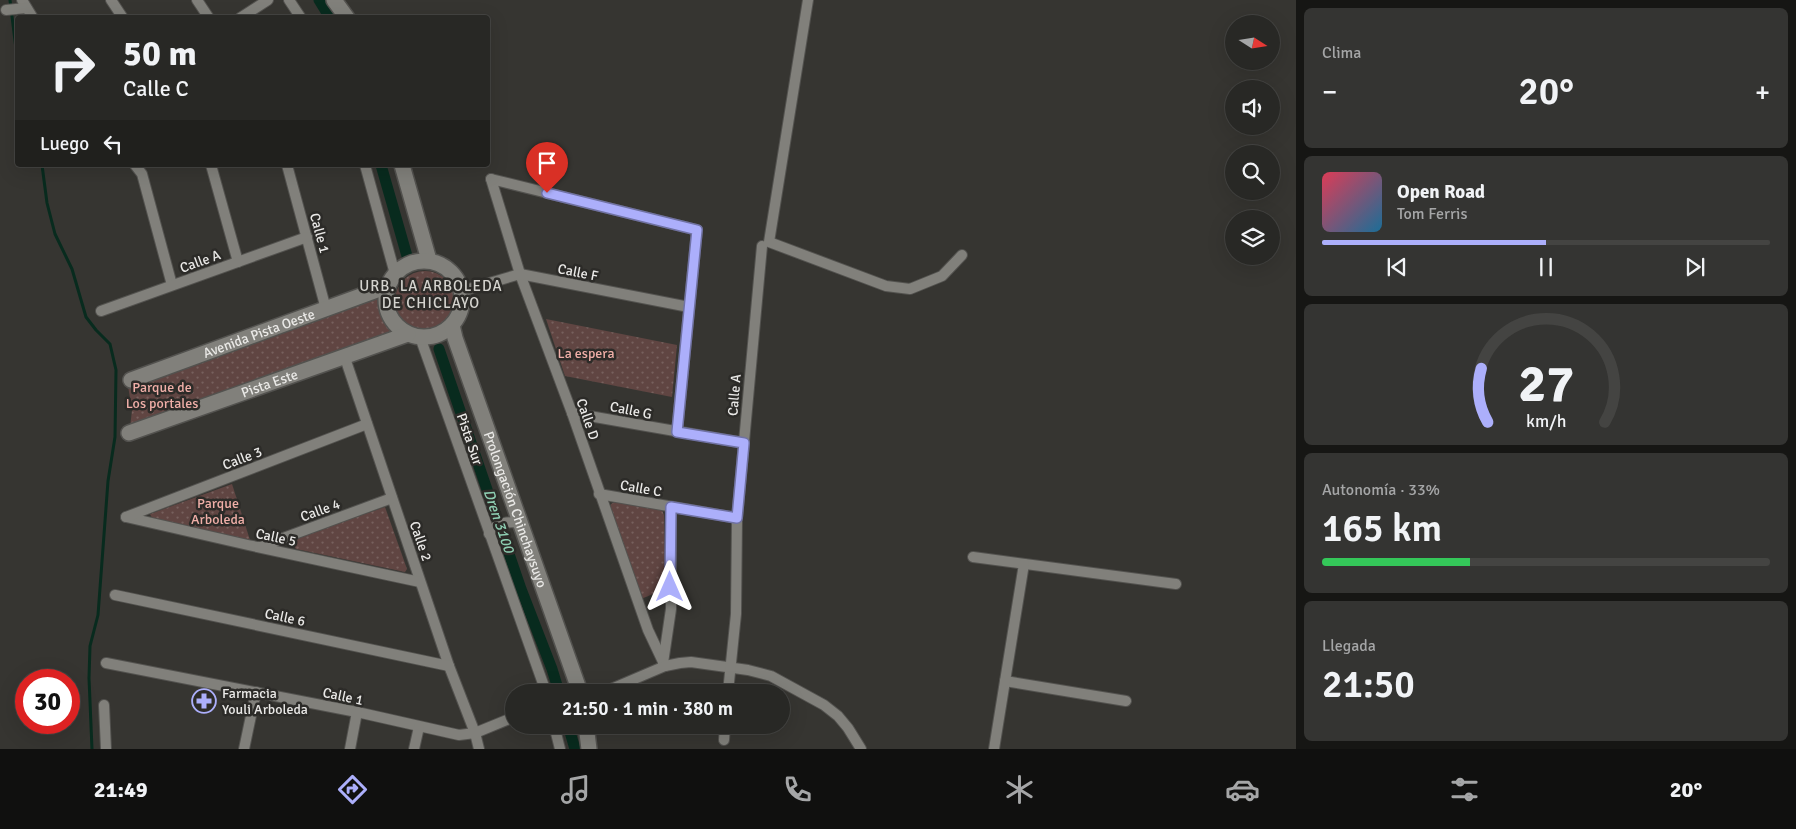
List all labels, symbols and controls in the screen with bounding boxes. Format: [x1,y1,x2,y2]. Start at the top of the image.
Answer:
north arrow [1225,15,1280,70]
map controls [1225,15,1280,265]
text: 50 m [123,32,197,75]
icon: right [40,35,105,100]
text: Clima [1322,43,1361,63]
text: 20° [1518,68,1574,115]
text: Calle C [123,75,189,102]
text: − [1322,75,1337,109]
text: + [1755,75,1770,109]
button: sound [1225,80,1280,135]
icon: left [99,130,127,158]
text: Luego [40,132,89,156]
pin [526,142,568,193]
button: search [1225,145,1280,200]
icon: arrive [533,149,561,177]
text: Open Road [1397,180,1485,204]
text: Tom Ferris [1397,204,1467,224]
button: layers [1225,210,1280,265]
street label: Calle 1 [306,211,333,255]
street label: Calle A [178,246,223,277]
icon: previous [1383,253,1411,281]
icon: pause [1532,253,1560,281]
icon: next [1681,253,1709,281]
street label: Calle F [556,260,600,285]
district label: URB. LA ARBOLEDA DE CHICLAYO [359,277,503,312]
street label: Avenida Pista Oeste [201,306,317,362]
park label: La espera [557,345,615,362]
text: 27 [1518,352,1574,416]
street label: Pista Este [239,366,300,401]
street label: Calle A [724,373,745,417]
park label: Parque de Los portales [126,379,198,412]
street label: Calle D [573,396,602,442]
street label: Calle G [608,398,653,423]
text: km/h [1526,410,1566,432]
street label: Pista Sur [453,411,487,468]
street label: Prolongación Chinchaysuyo [480,429,550,590]
street label: Calle 3 [220,443,264,474]
street label: Calle C [619,476,663,501]
text: Autonomía · 33% [1322,480,1440,500]
water label: Dren 3100 [480,487,519,556]
park label: Parque Arboleda [191,495,245,528]
street label: Calle 4 [298,495,343,525]
text: 165 km [1322,505,1442,552]
street label: Calle 2 [406,519,435,563]
street label: Calle 5 [254,525,298,550]
position arrow [643,560,695,612]
street label: Calle 6 [263,605,307,630]
text: Llegada [1322,636,1376,656]
text: 21:50 [1322,661,1415,708]
speed limit sign: 30 [15,669,80,734]
street label: Calle 1 [321,684,365,709]
place label: Farmacia Youli Arboleda [222,685,308,718]
pharmacy icon: Farmacia Youli Arboleda [191,688,217,714]
text: 21:50 · 1 min · 380 m [562,697,733,721]
icon: directions [335,772,370,807]
icon: music [558,772,593,807]
icon: phone [780,772,815,807]
icon: climate [1002,772,1037,807]
icon: car [1225,772,1260,807]
icon: filters [1447,772,1482,807]
text: 21:49 [94,776,148,803]
text: 20° [1670,776,1702,803]

